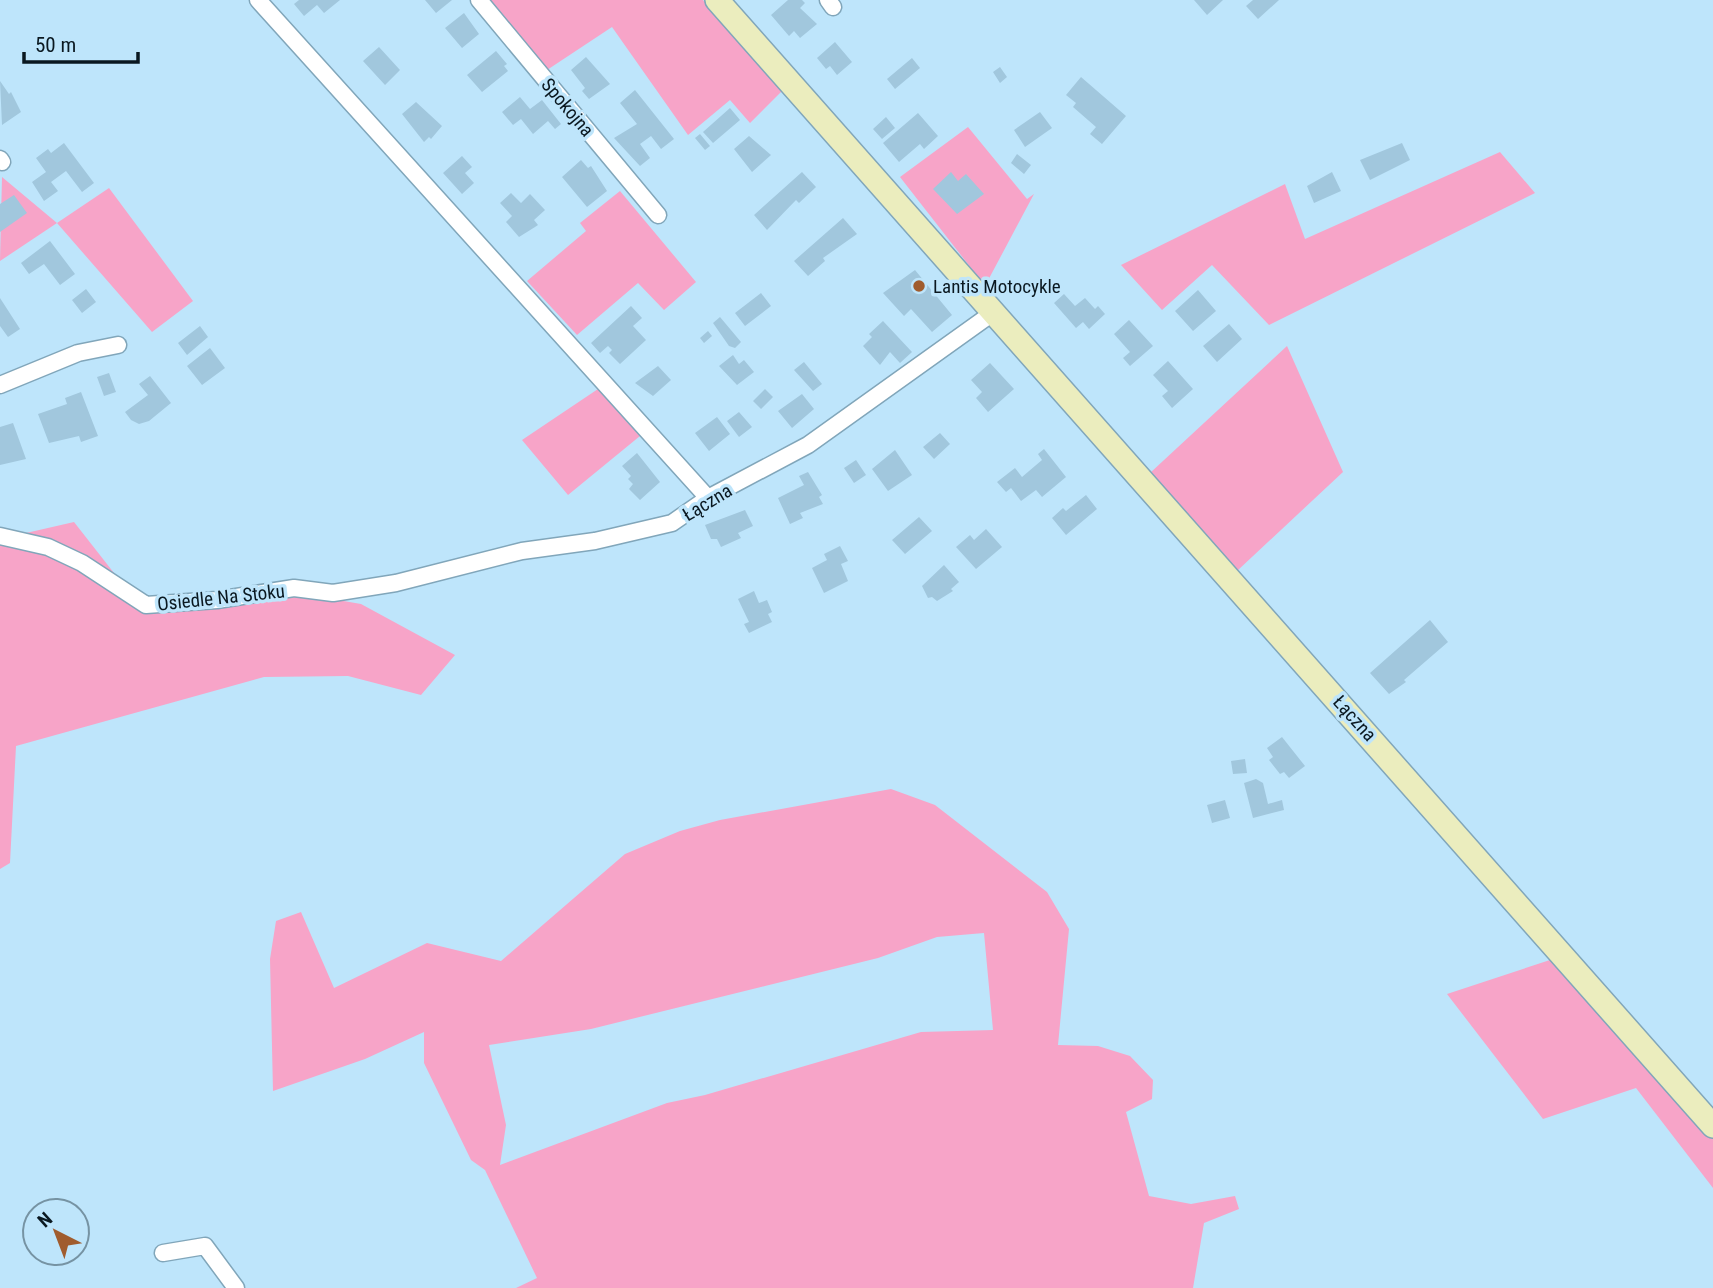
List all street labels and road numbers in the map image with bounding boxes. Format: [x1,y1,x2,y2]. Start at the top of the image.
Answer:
street label: Spokojna [536,73,599,141]
street label: Łączna [678,479,736,526]
street label: Osiedle Na Stoku [156,579,286,616]
street label: Łączna [1328,691,1381,746]

